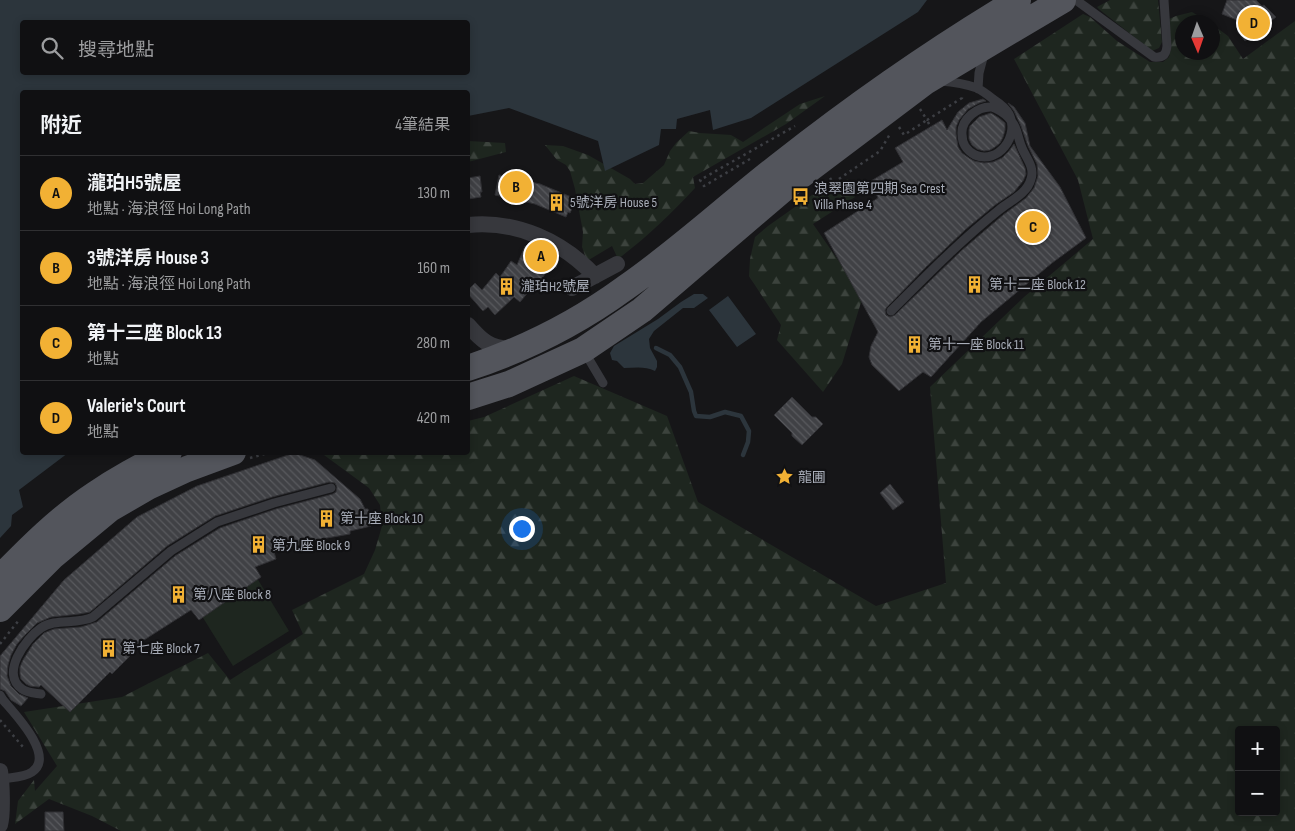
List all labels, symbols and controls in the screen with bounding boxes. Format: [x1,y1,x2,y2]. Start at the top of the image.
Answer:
pin: D [1238,4,1270,42]
north arrow [1175,15,1220,60]
search box [20,20,470,75]
icon: search [38,34,66,62]
text: 搜尋地點 [78,39,154,62]
text: 附近 [40,113,82,138]
text: 4筆結果 [395,116,450,135]
pin: B [500,168,532,206]
text: 瀧珀H5號屋 [87,172,181,195]
place label: 浪翠園第四期 Sea Crest Villa Phase 4 [814,180,945,213]
text: A [52,184,60,203]
text: 130 m [418,184,450,203]
bus stop icon: 浪翠園第四期 Sea Crest Villa Phase 4 [790,186,810,206]
building icon: 5號洋房 House 5 [546,192,566,212]
place label: 5號洋房 House 5 [570,194,657,211]
text: 地點 · 海浪徑 Hoi Long Path [87,200,251,219]
pin: C [1017,208,1049,246]
pin: A [525,237,557,275]
text: 3號洋房 House 3 [87,247,209,270]
text: B [52,259,60,278]
text: 160 m [417,259,450,278]
building icon: 第十二座 Block 12 [965,274,985,294]
text: 地點 · 海浪徑 Hoi Long Path [87,275,251,294]
building icon: 瀧珀H2號屋 [497,276,517,296]
place label: 第十二座 Block 12 [989,276,1086,293]
place label: 瀧珀H2號屋 [521,278,590,295]
text: 第十三座 Block 13 [87,322,222,345]
text: C [52,334,60,353]
text: 280 m [416,334,450,353]
building icon: 第十一座 Block 11 [904,334,924,354]
place label: 第十一座 Block 11 [928,336,1024,353]
text: 地點 [87,350,119,369]
text: Valerie's Court [87,395,186,418]
text: D [52,409,60,428]
text: 420 m [417,409,450,428]
text: 地點 [87,423,119,442]
place icon: 龍圃 [774,467,794,487]
place label: 龍圃 [798,469,826,486]
building icon: 第十座 Block 10 [316,508,336,528]
place label: 第十座 Block 10 [340,510,423,527]
your location [509,516,535,542]
building icon: 第九座 Block 9 [248,535,268,555]
place label: 第九座 Block 9 [272,537,350,554]
building icon: 第八座 Block 8 [169,584,189,604]
place label: 第八座 Block 8 [193,586,271,603]
building icon: 第七座 Block 7 [98,638,118,658]
place label: 第七座 Block 7 [122,640,200,657]
map controls [1235,726,1280,816]
button: + [1235,726,1280,771]
button: − [1235,771,1280,816]

